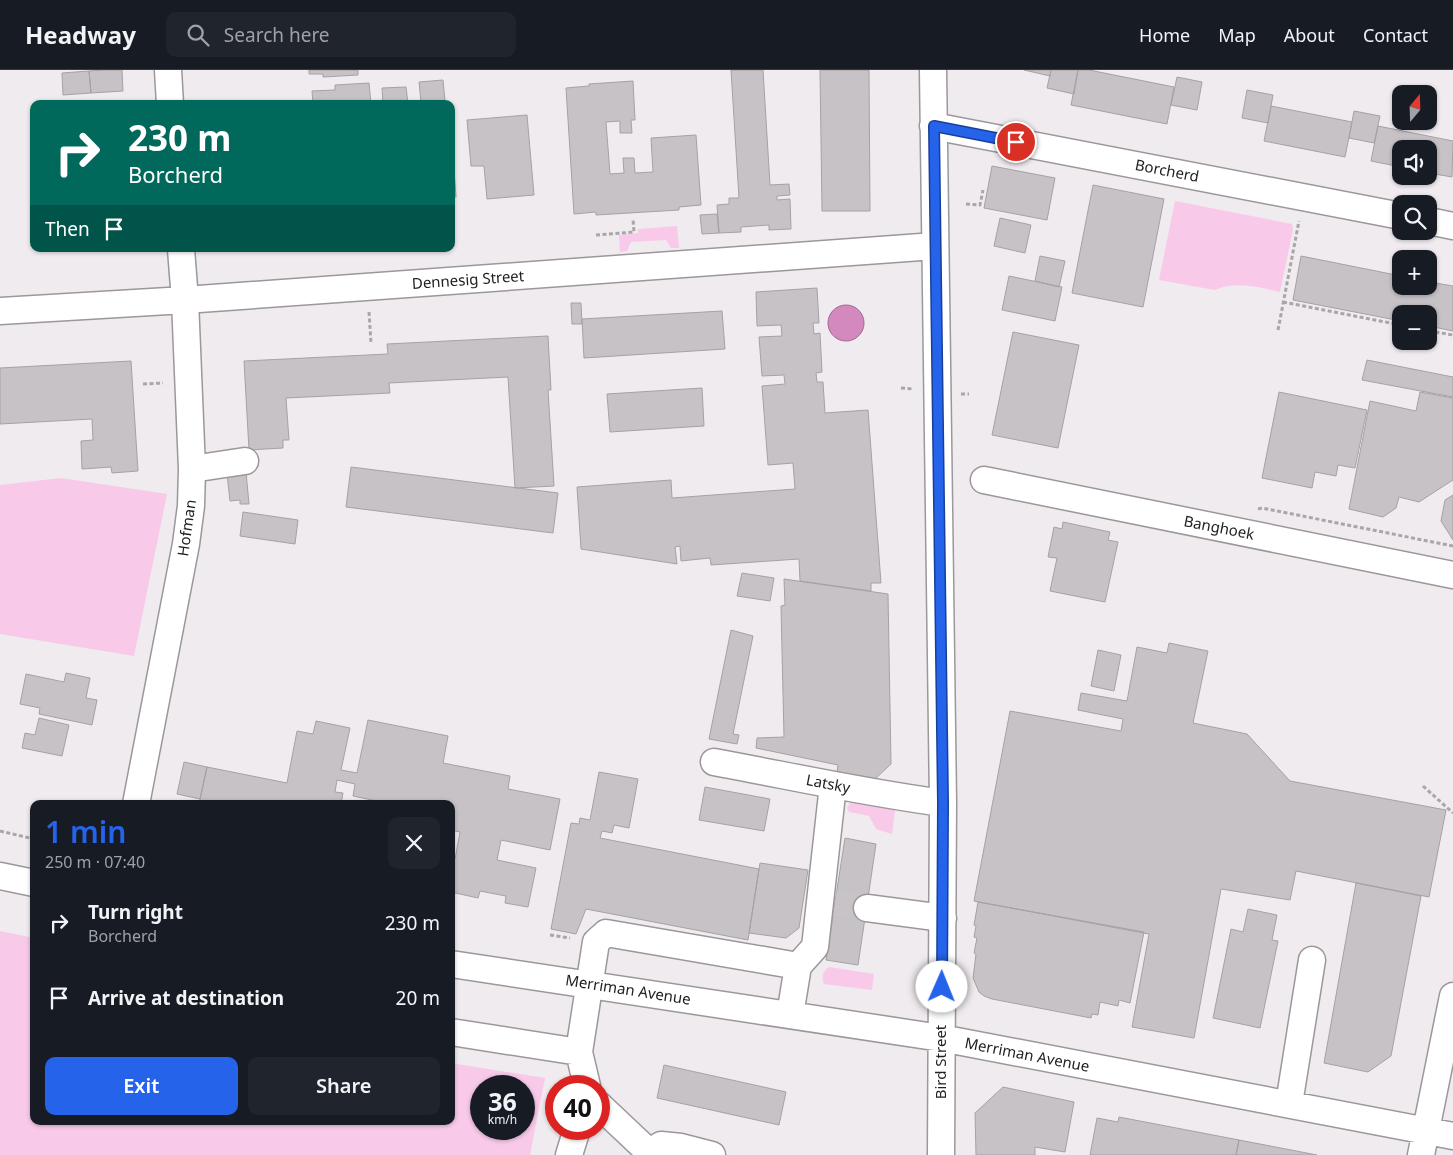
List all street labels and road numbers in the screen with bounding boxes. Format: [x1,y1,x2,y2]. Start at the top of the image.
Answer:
street label: Borcherd [1133,154,1201,186]
street label: Dennesig Street [411,265,525,293]
street label: Hofman [172,498,200,558]
street label: Banghoek [1182,510,1256,544]
street label: Latsky [804,769,852,797]
street label: Merriman Avenue [564,969,692,1009]
street label: Bird Street [930,1024,950,1099]
street label: Merriman Avenue [963,1032,1091,1076]

